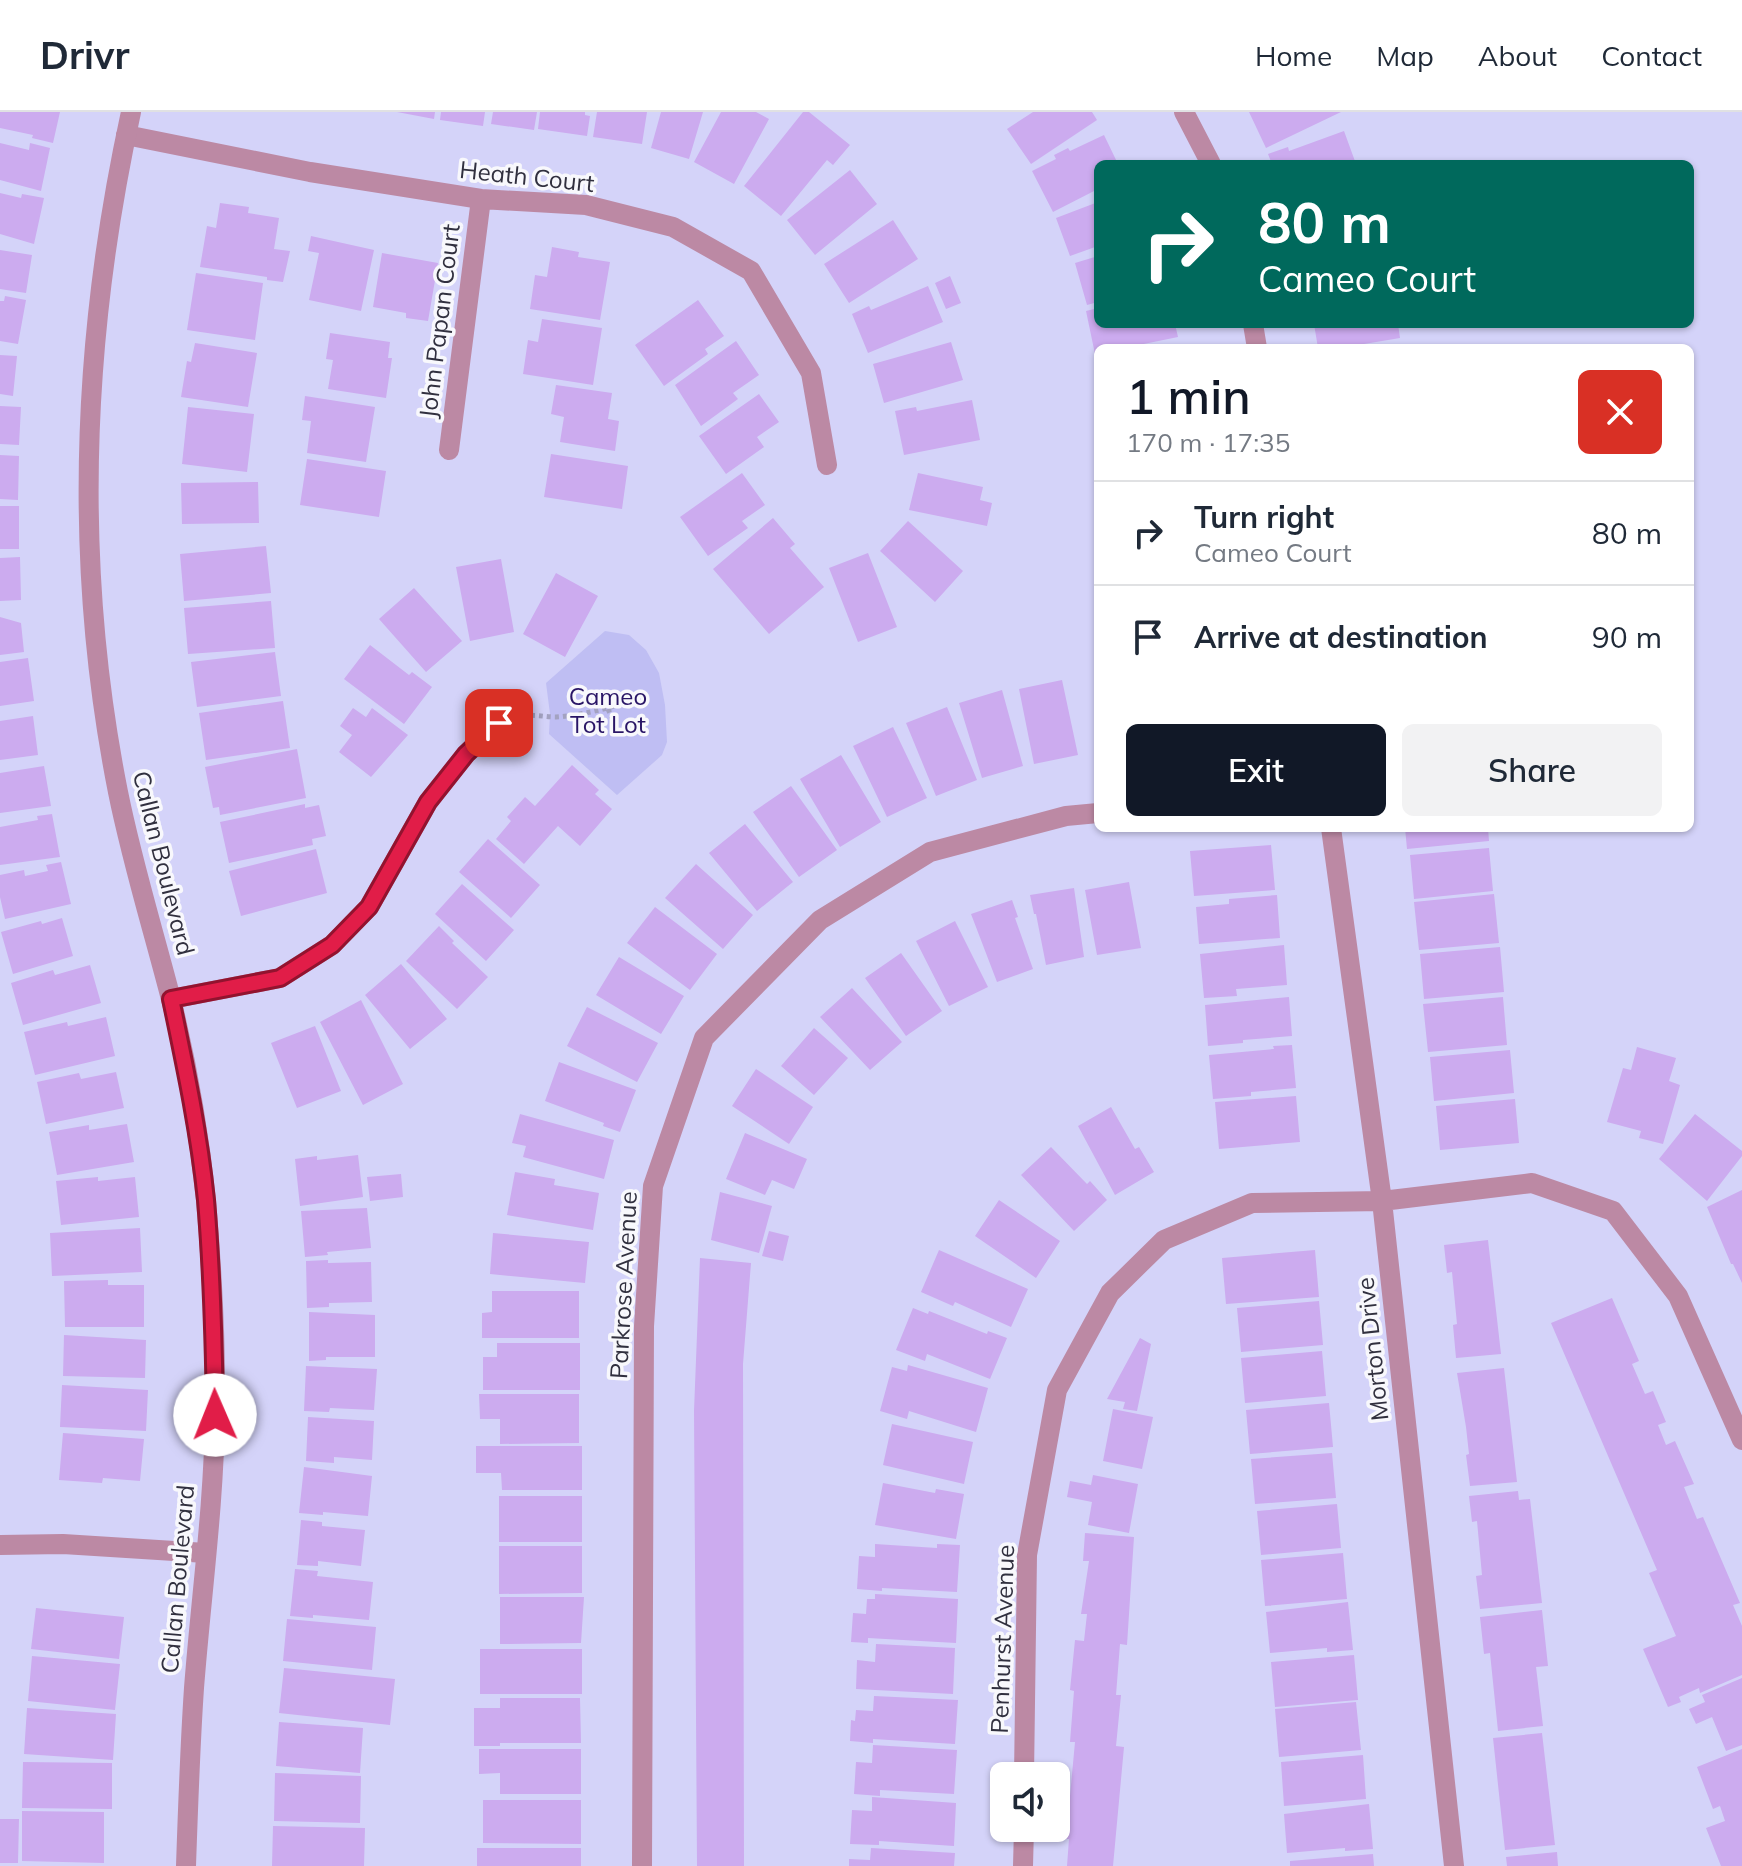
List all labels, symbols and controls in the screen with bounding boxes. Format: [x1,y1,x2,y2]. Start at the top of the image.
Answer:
text: Drivr [40,31,129,79]
text: Home [1255,38,1332,73]
text: Map [1376,38,1434,73]
text: About [1478,38,1557,73]
text: Contact [1601,38,1702,73]
street label: Heath Court [458,154,596,198]
text: 80 m [1258,187,1391,257]
icon: right [1126,192,1230,296]
street label: John Papan Court [412,222,466,420]
text: Cameo Court [1258,256,1476,301]
text: 1 min [1126,366,1251,426]
button: close [1578,370,1662,454]
text: 170 m · 17:35 [1126,426,1290,459]
text: Turn right [1194,498,1334,536]
icon: right [1126,511,1170,555]
text: 80 m [1592,514,1662,552]
text: Cameo Court [1194,536,1352,569]
icon: arrive [1126,615,1170,659]
text: Arrive at destination [1194,618,1488,656]
text: 90 m [1592,618,1662,656]
park label: Cameo Tot Lot [569,681,647,739]
pin [465,689,533,757]
icon: arrive [477,701,521,745]
button: Exit [1126,724,1386,816]
button: Share [1402,724,1662,816]
street label: Callan Boulevard [127,768,201,958]
street label: Parkrose Avenue [603,1191,643,1379]
street label: Morton Drive [1350,1276,1394,1422]
position arrow [173,1373,257,1457]
street label: Callan Boulevard [154,1484,200,1674]
street label: Penhurst Avenue [984,1544,1020,1734]
map controls [990,1762,1070,1842]
button: sound [990,1762,1070,1842]

